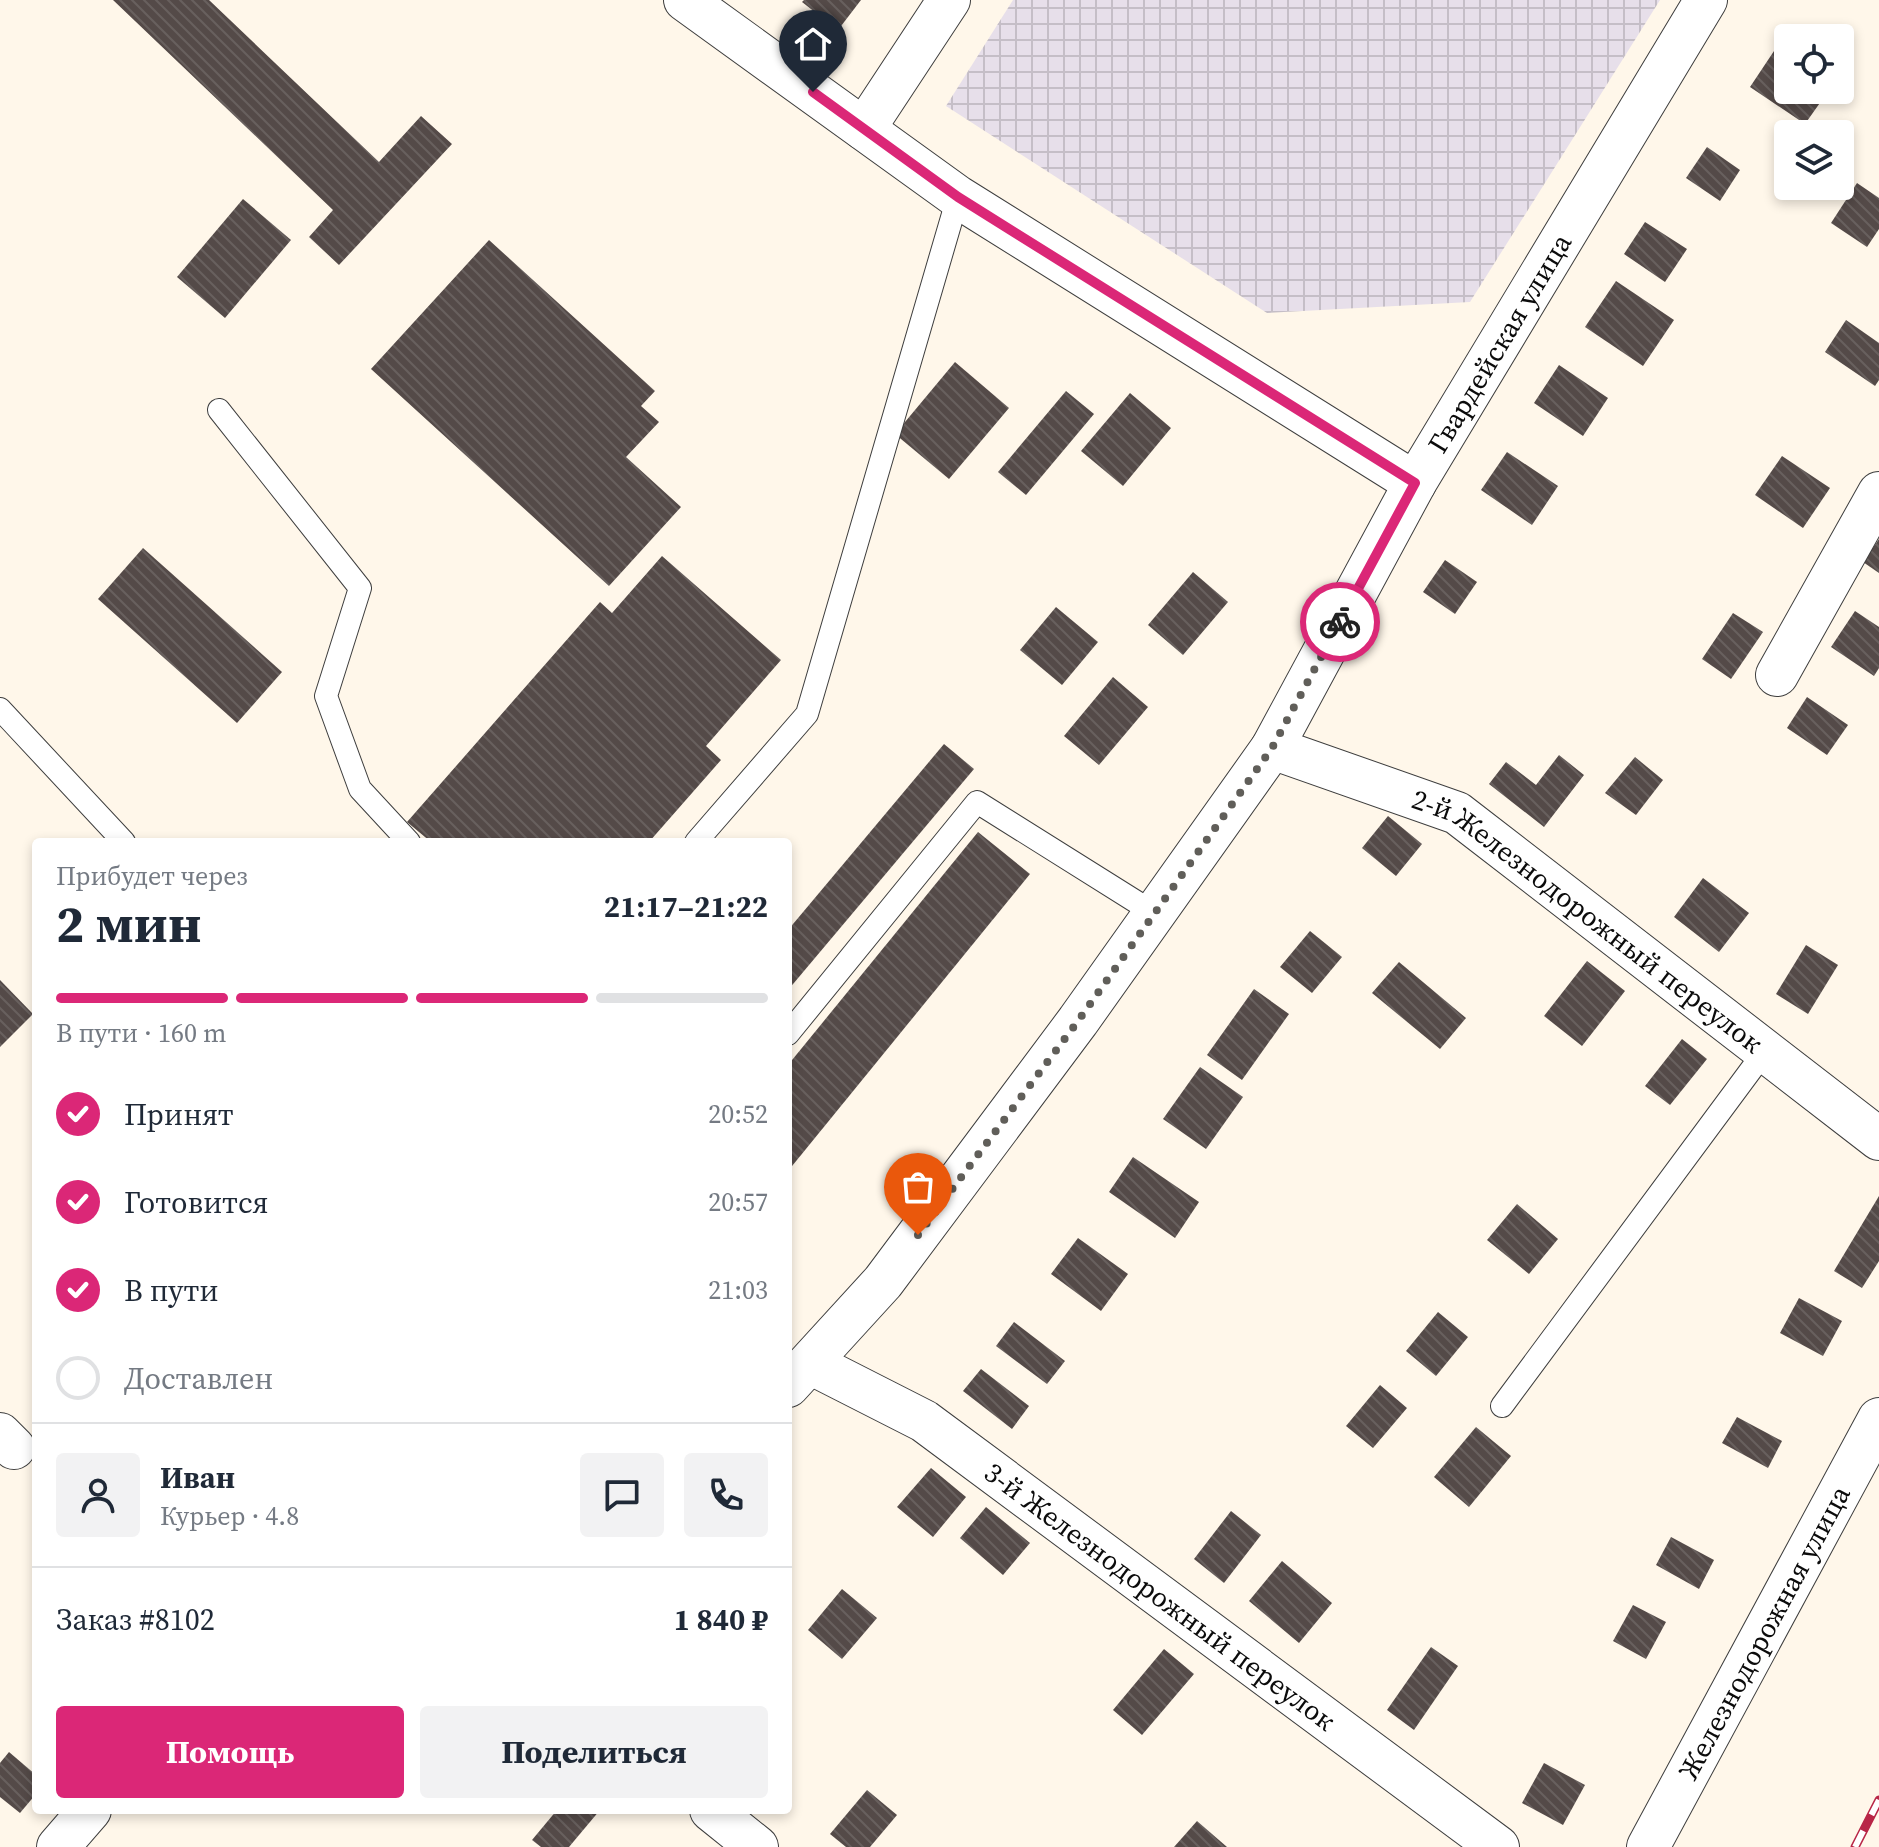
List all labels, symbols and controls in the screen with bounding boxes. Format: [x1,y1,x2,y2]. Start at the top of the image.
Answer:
pin [779,10,847,92]
icon: home [791,22,835,66]
map controls [1774,24,1854,200]
button: locate [1774,24,1854,104]
button: layers [1774,120,1854,200]
street label: Гвардейская улица [1418,226,1580,460]
courier [1300,582,1380,662]
icon: bike [1318,600,1362,644]
street label: 2-й Железнодорожный переулок [1407,780,1771,1062]
text: Прибудет через [56,858,248,894]
text: 21:17–21:22 [604,886,768,927]
text: 2 мин [56,888,201,959]
text: В пути · 160 m [56,1015,226,1051]
icon: check [56,1092,100,1136]
text: Принят [124,1094,234,1135]
text: 20:52 [708,1096,768,1132]
pin [884,1153,952,1235]
icon: bag [896,1165,940,1209]
icon: check [56,1180,100,1224]
text: Готовится [124,1182,268,1223]
text: 20:57 [708,1184,768,1220]
icon: check [56,1268,100,1312]
text: В пути [124,1270,219,1311]
text: 21:03 [708,1272,768,1308]
text: Доставлен [124,1358,273,1399]
button: person [56,1453,140,1537]
button: chat [580,1453,664,1537]
button: phone [684,1453,768,1537]
street label: 3-й Железнодорожный переулок [977,1453,1344,1740]
text: Иван [160,1457,235,1498]
street label: Железнодорожная улица [1669,1478,1859,1786]
text: Курьер · 4.8 [160,1498,299,1534]
text: Заказ #8102 [56,1599,215,1640]
text: 1 840 ₽ [674,1599,768,1640]
button: Помощь [56,1706,404,1798]
button: Поделиться [420,1706,768,1798]

